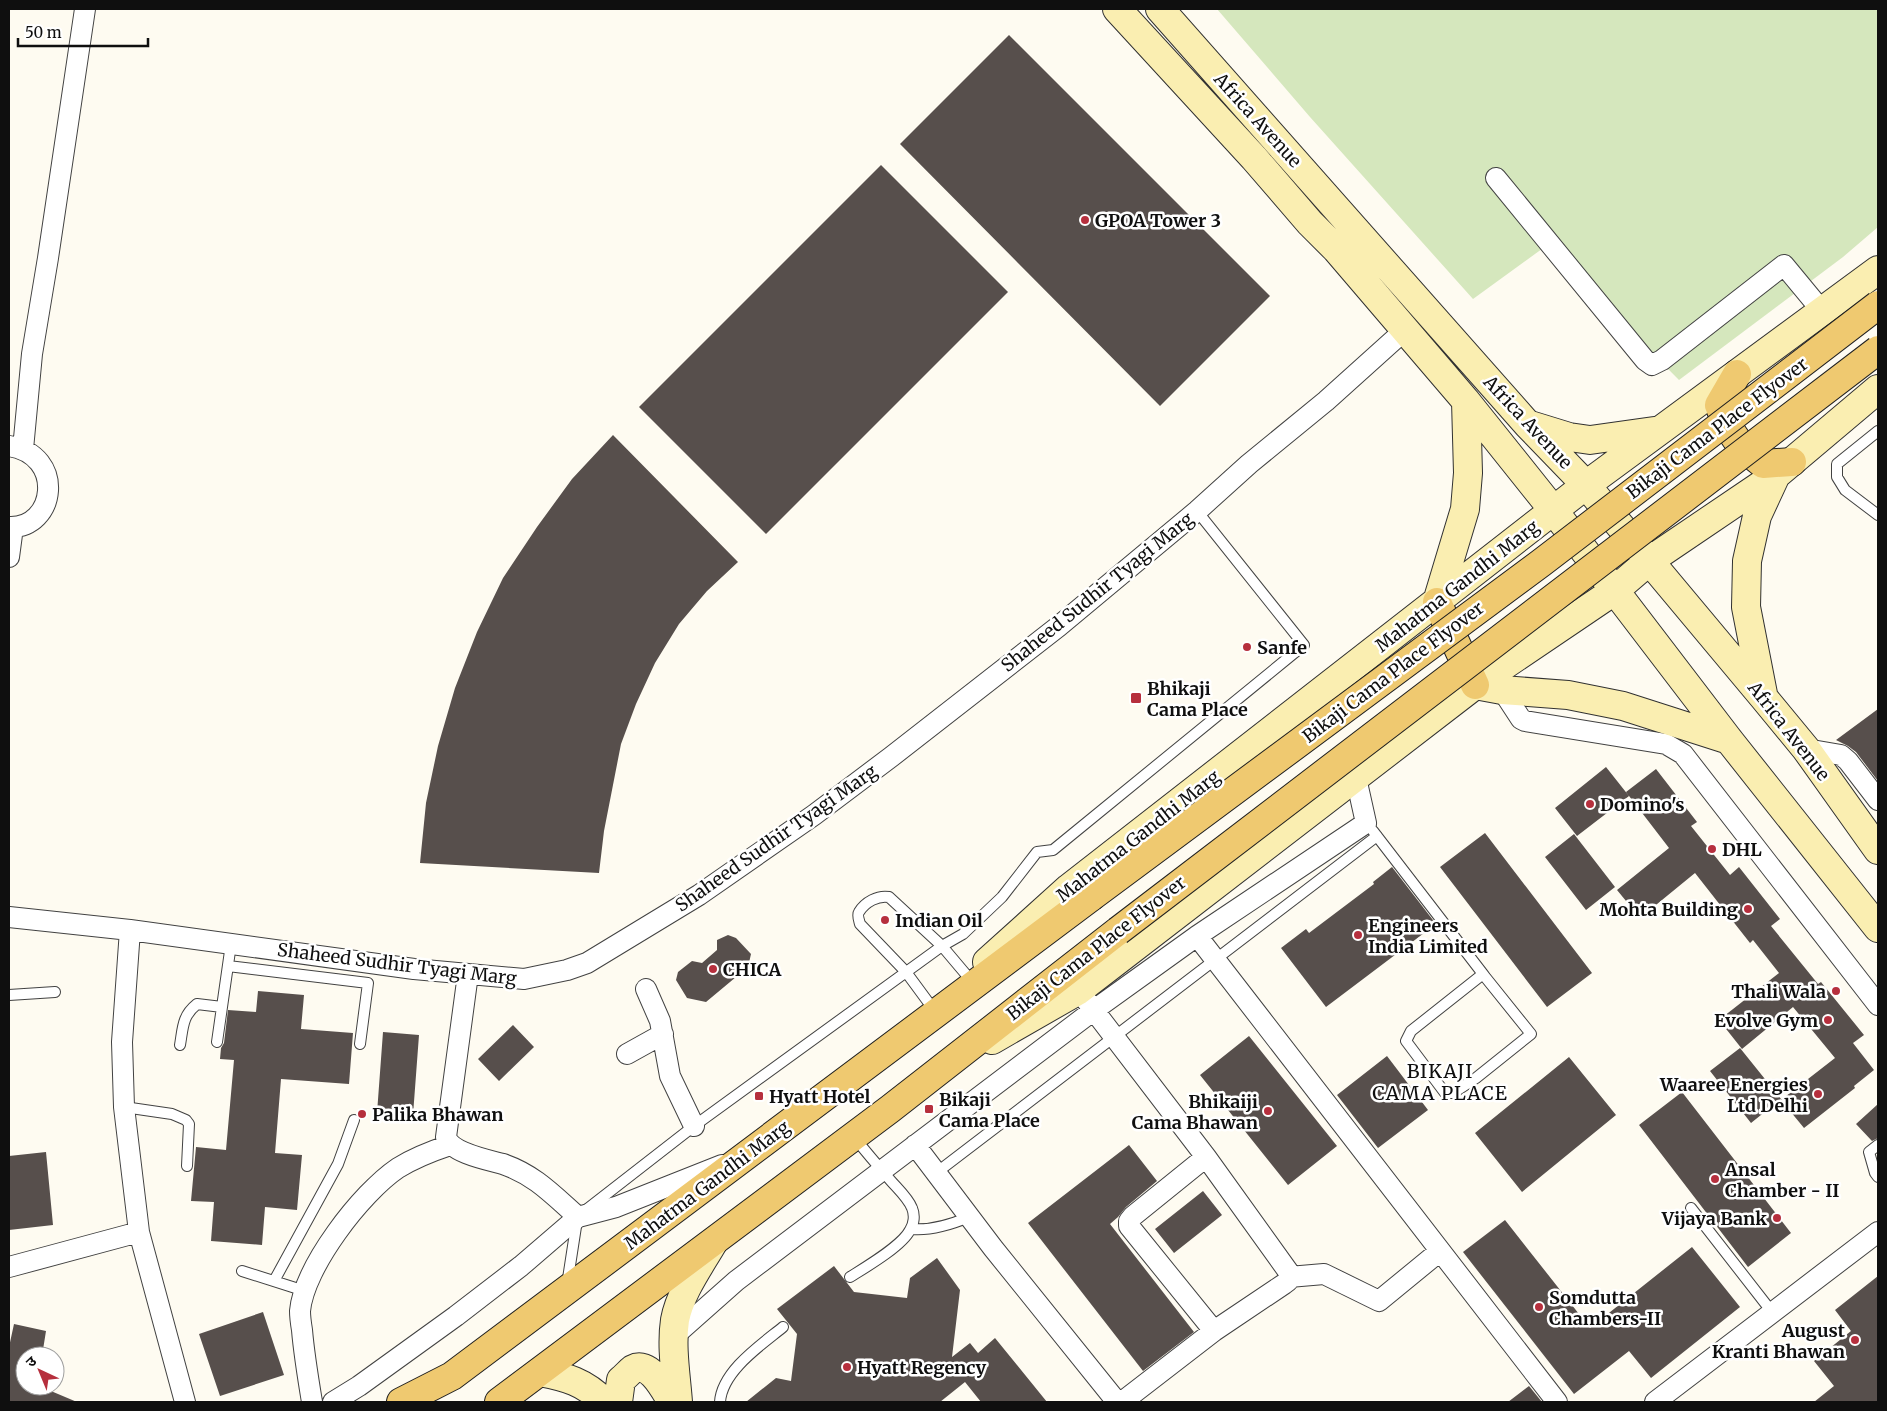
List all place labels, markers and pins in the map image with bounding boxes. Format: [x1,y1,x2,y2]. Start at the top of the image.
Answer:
place label: GPOA Tower 3 [1095,209,1221,232]
marker: GPOA Tower 3 [1079,214,1091,226]
place label: Sanfe [1257,636,1307,659]
marker: Sanfe [1241,641,1253,653]
place label: Bhikaji Cama Place [1147,677,1248,721]
marker: Bhikaji Cama Place [1129,691,1143,705]
place label: Domino's [1600,793,1685,816]
marker: Domino's [1584,798,1596,810]
place label: DHL [1722,838,1762,861]
marker: DHL [1706,843,1718,855]
place label: Mohta Building [1599,898,1738,921]
marker: Mohta Building [1742,903,1754,915]
place label: Indian Oil [895,909,983,932]
marker: Indian Oil [879,914,891,926]
place label: Engineers India Limited [1368,914,1488,958]
marker: Engineers India Limited [1352,929,1364,941]
place label: CHICA [723,958,782,981]
marker: CHICA [707,963,719,975]
place label: Thali Wala [1731,980,1826,1003]
marker: Thali Wala [1830,985,1842,997]
place label: Evolve Gym [1714,1009,1818,1032]
marker: Evolve Gym [1822,1014,1834,1026]
place label: Waaree Energies Ltd Delhi [1659,1073,1808,1117]
place label: Hyatt Hotel [769,1085,870,1108]
place label: Bikaji Cama Place [939,1088,1040,1132]
marker: Waaree Energies Ltd Delhi [1812,1088,1824,1100]
marker: Hyatt Hotel [753,1090,765,1102]
place label: Bhikaiji Cama Bhawan [1132,1090,1258,1134]
place label: Palika Bhawan [372,1103,504,1126]
marker: Bikaji Cama Place [923,1103,935,1115]
marker: Bhikaiji Cama Bhawan [1262,1105,1274,1117]
marker: Palika Bhawan [356,1108,368,1120]
place label: Ansal Chamber - II [1724,1158,1840,1202]
marker: Ansal Chamber - II [1709,1173,1721,1185]
place label: Vijaya Bank [1661,1207,1767,1230]
marker: Vijaya Bank [1771,1212,1783,1224]
place label: Somdutta Chambers-II [1549,1286,1661,1330]
marker: Somdutta Chambers-II [1533,1301,1545,1313]
place label: August Kranti Bhawan [1712,1319,1846,1363]
marker: August Kranti Bhawan [1849,1334,1861,1346]
place label: Hyatt Regency [857,1356,987,1379]
marker: Hyatt Regency [841,1361,853,1373]

